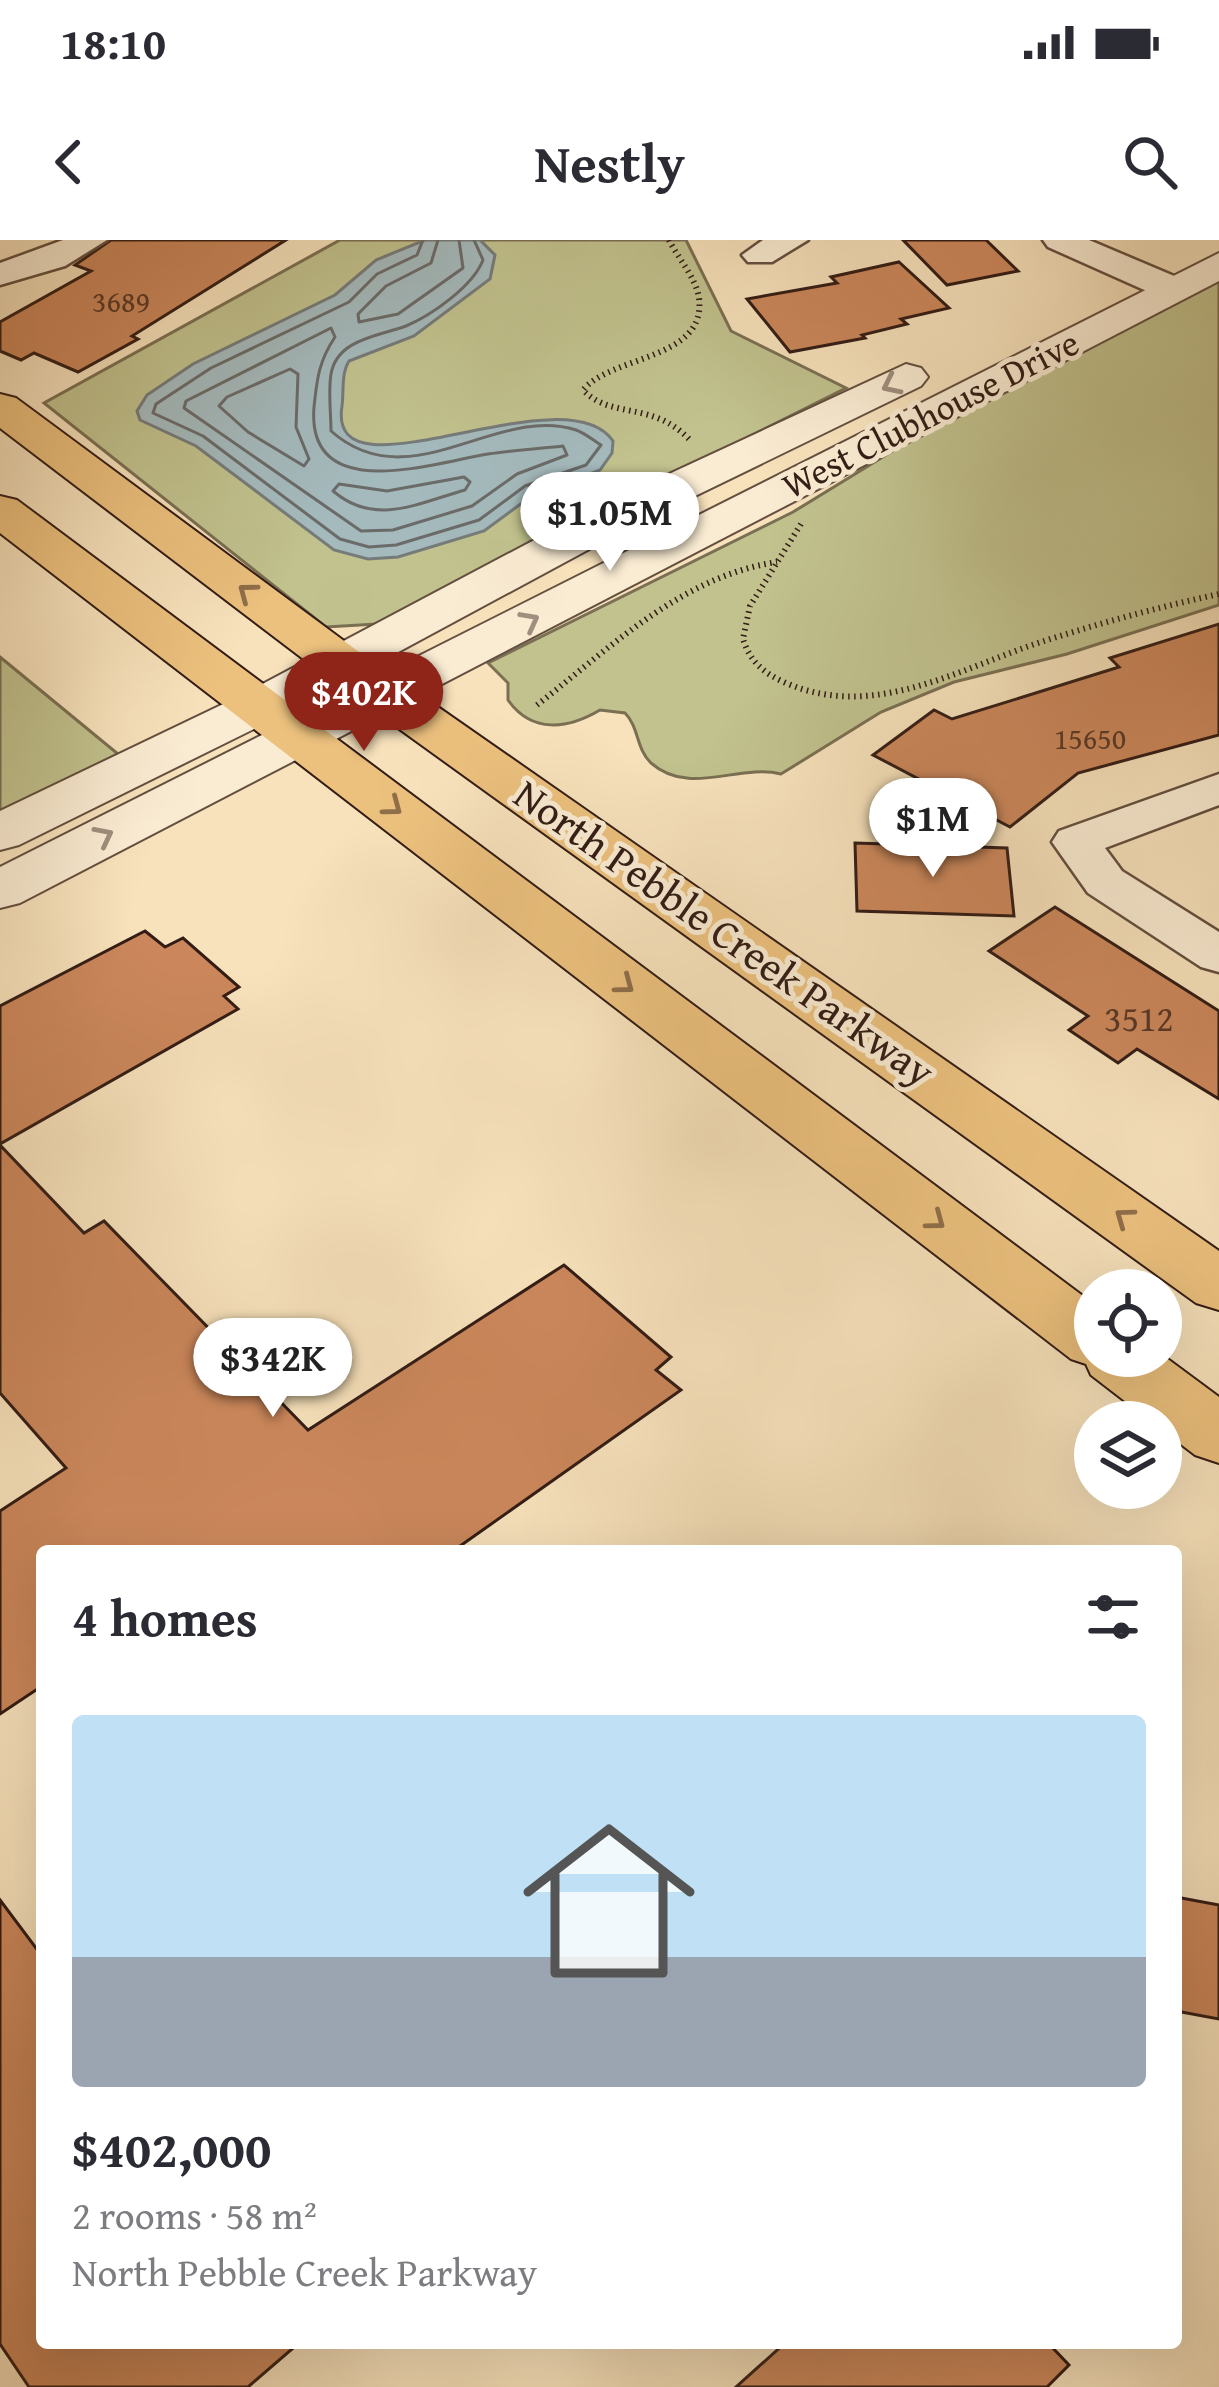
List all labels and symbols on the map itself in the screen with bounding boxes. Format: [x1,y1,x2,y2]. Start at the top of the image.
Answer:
house number: 3689 [92,279,150,323]
street label: West Clubhouse Drive [772,315,1088,511]
one-way arrow [882,371,903,394]
pin: $1.05M [512,472,708,574]
one-way arrow [239,585,261,606]
one-way arrow [517,612,538,635]
pin: $402K [280,652,448,754]
house number: 15650 [1054,716,1126,760]
street label: North Pebble Creek Parkway [502,763,948,1101]
pin: $1M [875,778,991,880]
one-way arrow [380,793,402,814]
one-way arrow [92,827,113,851]
one-way arrow [612,971,634,992]
house number: 3512 [1104,991,1174,1044]
one-way arrow [922,1207,944,1228]
one-way arrow [1116,1210,1137,1232]
pin: $342K [189,1318,357,1420]

